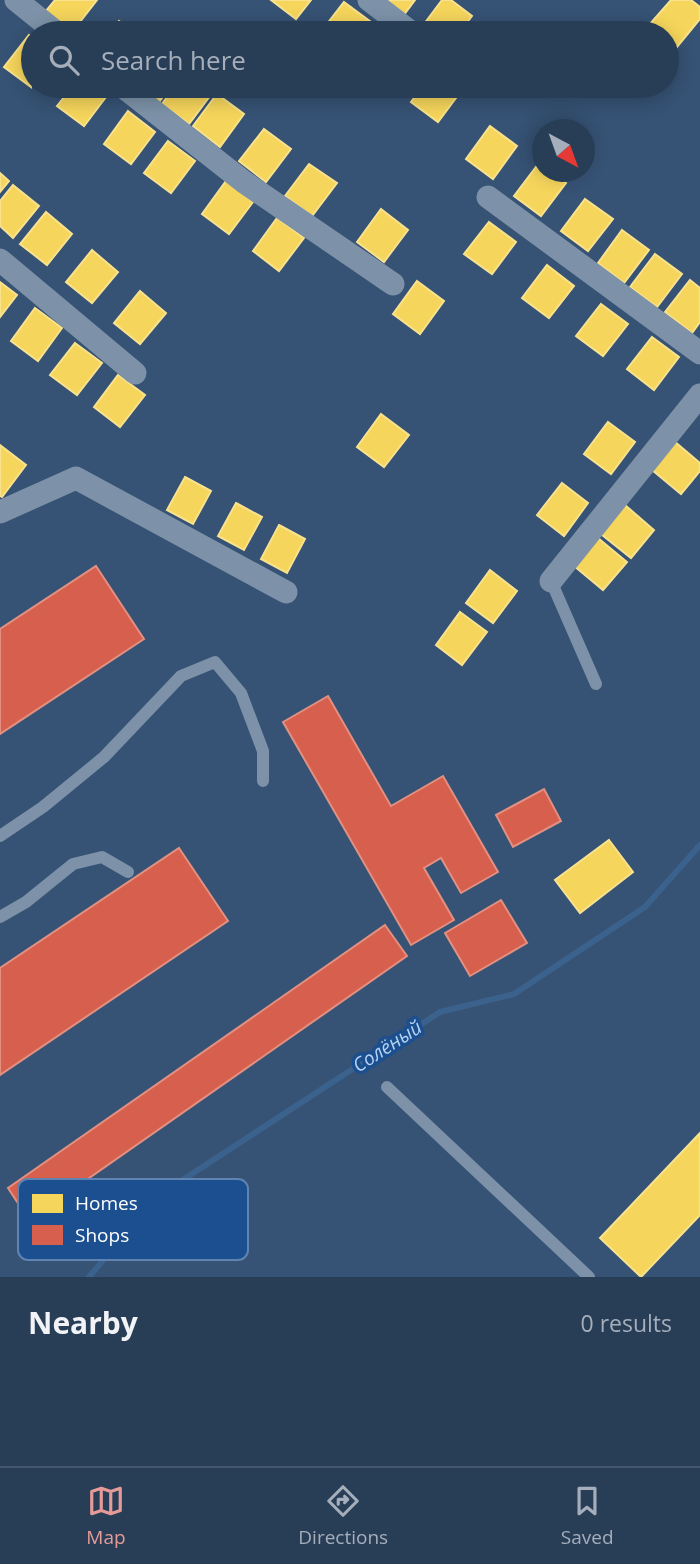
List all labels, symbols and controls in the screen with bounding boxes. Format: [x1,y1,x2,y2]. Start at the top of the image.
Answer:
search box [21,21,679,98]
icon: search [45,41,83,79]
text: Search here [101,42,246,78]
north arrow [532,119,595,182]
water label: Солёный [347,1014,427,1078]
legend [18,1179,248,1260]
text: Homes [75,1190,138,1216]
text: Shops [75,1222,129,1248]
text: Nearby [28,1302,138,1343]
text: 0 results [581,1307,672,1339]
tab: Map [86,1482,126,1550]
tab: Directions [298,1482,388,1550]
tab: Saved [561,1482,614,1550]

